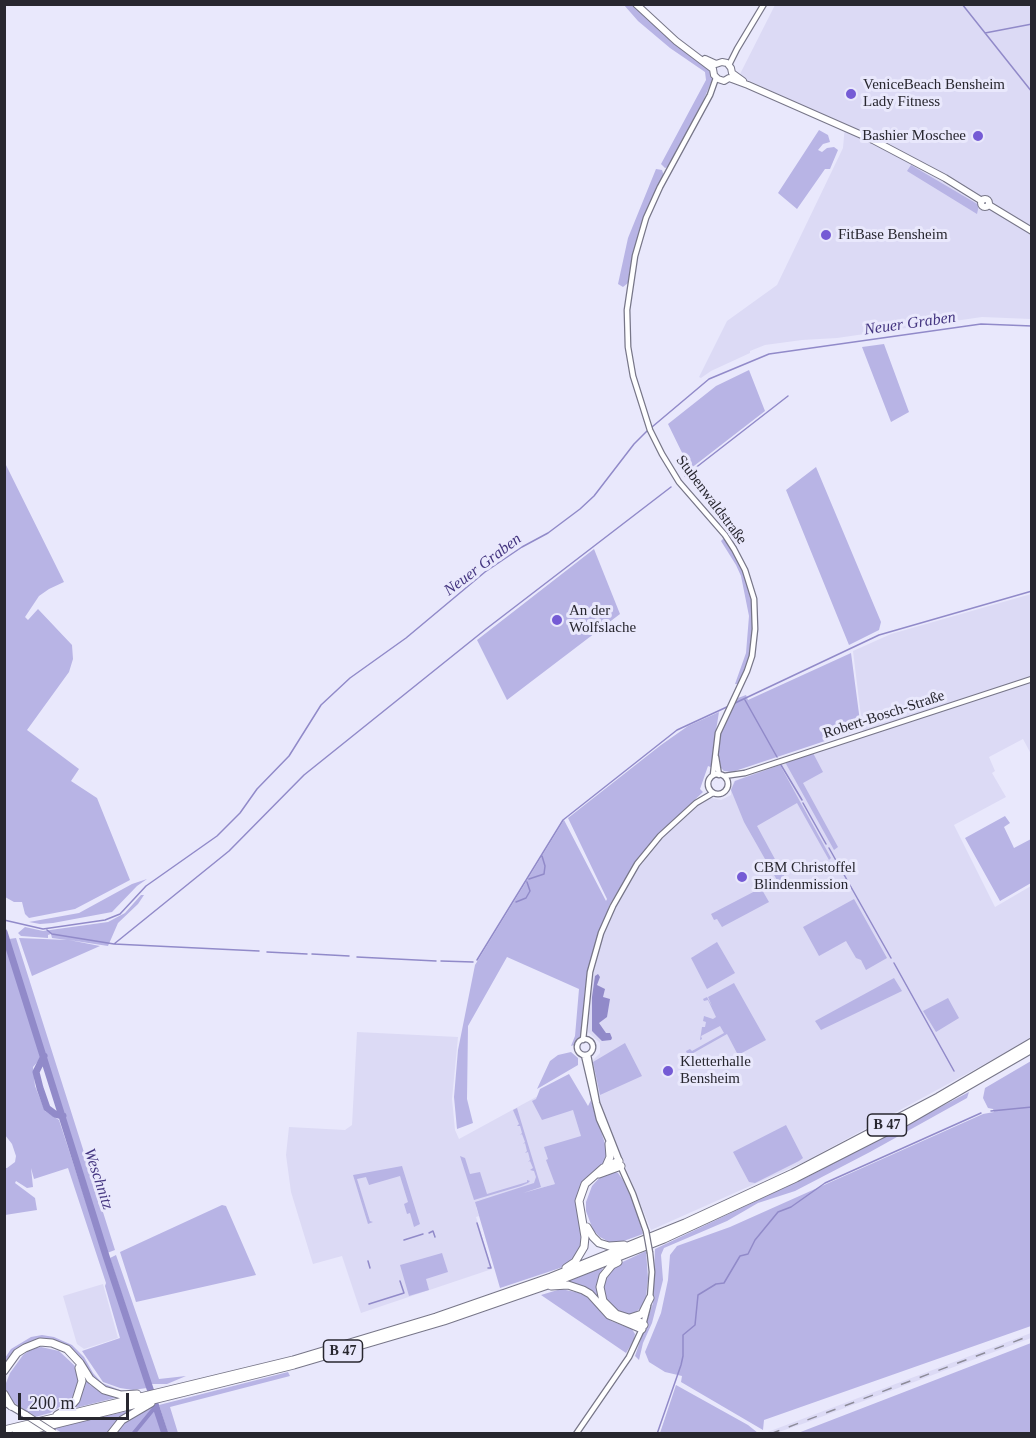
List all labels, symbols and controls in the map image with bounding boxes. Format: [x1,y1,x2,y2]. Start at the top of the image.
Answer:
place label: VeniceBeach Bensheim Lady Fitness [863,76,1005,111]
marker: VeniceBeach Bensheim Lady Fitness [844,87,858,101]
place label: Bashier Moschee [862,127,966,145]
marker: Bashier Moschee [971,129,985,143]
place label: FitBase Bensheim [838,226,948,244]
marker: FitBase Bensheim [819,228,833,242]
water label: Neuer Graben [863,308,957,340]
street label: Stubenwaldstraße [672,452,750,548]
water label: Neuer Graben [440,530,526,600]
place label: An der Wolfslache [569,602,636,637]
marker: An der Wolfslache [550,613,564,627]
street label: Robert-Bosch-Straße [821,687,947,743]
place label: CBM Christoffel Blindenmission [754,859,856,894]
marker: CBM Christoffel Blindenmission [735,870,749,884]
place label: Kletterhalle Bensheim [680,1053,751,1088]
marker: Kletterhalle Bensheim [661,1064,675,1078]
road number: B 47 [868,1114,906,1136]
water label: Weschnitz [79,1146,117,1212]
road number: B 47 [324,1340,362,1362]
scale bar [21,1381,132,1419]
text: 200 m [29,1393,75,1413]

